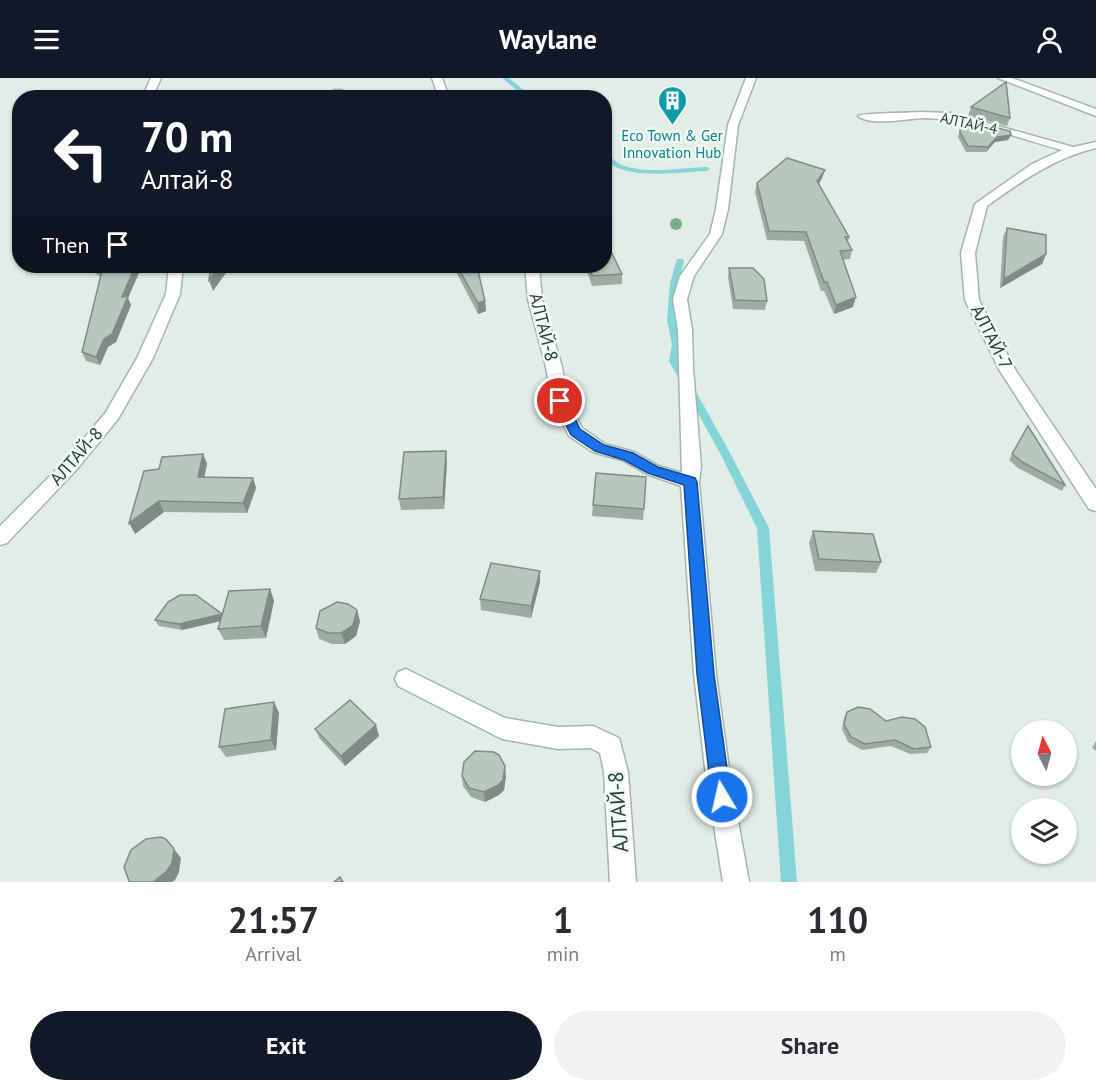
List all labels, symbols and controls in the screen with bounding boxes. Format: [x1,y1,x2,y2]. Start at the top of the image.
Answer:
text: Waylane [499,22,597,56]
icon: menu [30,23,63,56]
icon: person [1033,23,1066,56]
building icon: Eco Town & Ger Innovation Hub [656,84,688,126]
street label: АЛТАЙ-4 [939,108,999,138]
text: 70 m [141,109,233,164]
icon: left [42,114,120,192]
place label: Eco Town & Ger Innovation Hub [621,126,723,162]
text: Алтай-8 [141,162,234,196]
icon: arrive [101,228,134,261]
text: Then [42,231,89,259]
street label: АЛТАЙ-8 [524,290,564,364]
street label: АЛТАЙ-7 [966,301,1018,373]
pin [534,375,585,426]
icon: arrive [543,384,576,417]
street label: АЛТАЙ-8 [45,422,107,490]
north arrow [1011,720,1077,786]
map controls [1011,720,1077,864]
position arrow [690,765,754,829]
street label: АЛТАЙ-8 [602,771,634,853]
button: layers [1011,798,1077,864]
text: 21:57 [228,896,319,943]
text: 1 [553,896,573,943]
text: 110 [807,896,868,943]
text: Arrival [245,941,301,967]
text: min [547,941,579,967]
text: m [830,941,846,967]
button: Exit [30,1011,542,1080]
button: Share [554,1011,1066,1080]

